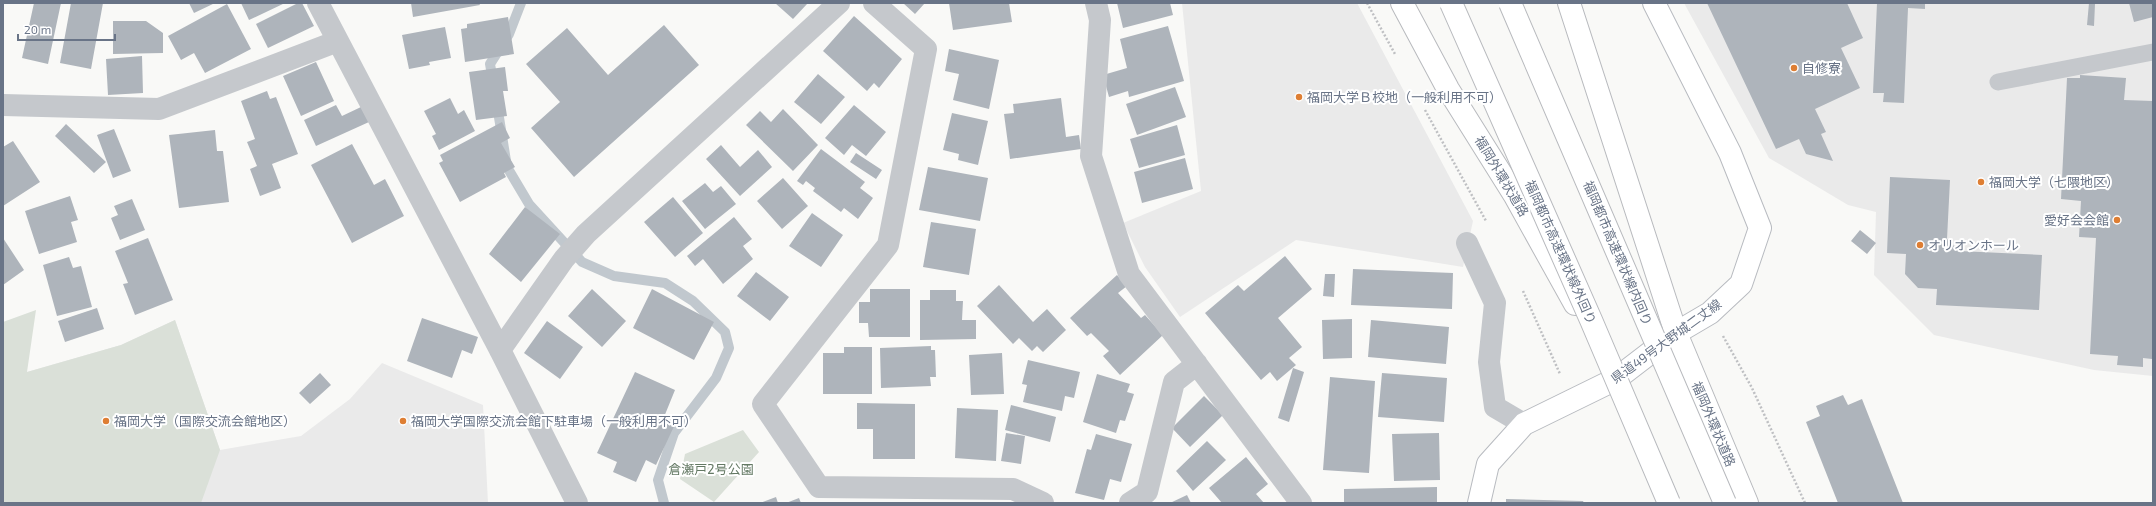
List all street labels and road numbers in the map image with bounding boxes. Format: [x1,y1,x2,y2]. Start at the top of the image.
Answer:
street label: 福岡外環状道路 [1472,133,1532,219]
street label: 福岡都市高速環状線外回り [1522,177,1600,327]
street label: 福岡都市高速環状線内回り [1580,178,1656,328]
street label: 県道49号大野城二丈線 [1608,296,1724,386]
street label: 福岡外環状道路 [1689,379,1739,469]

